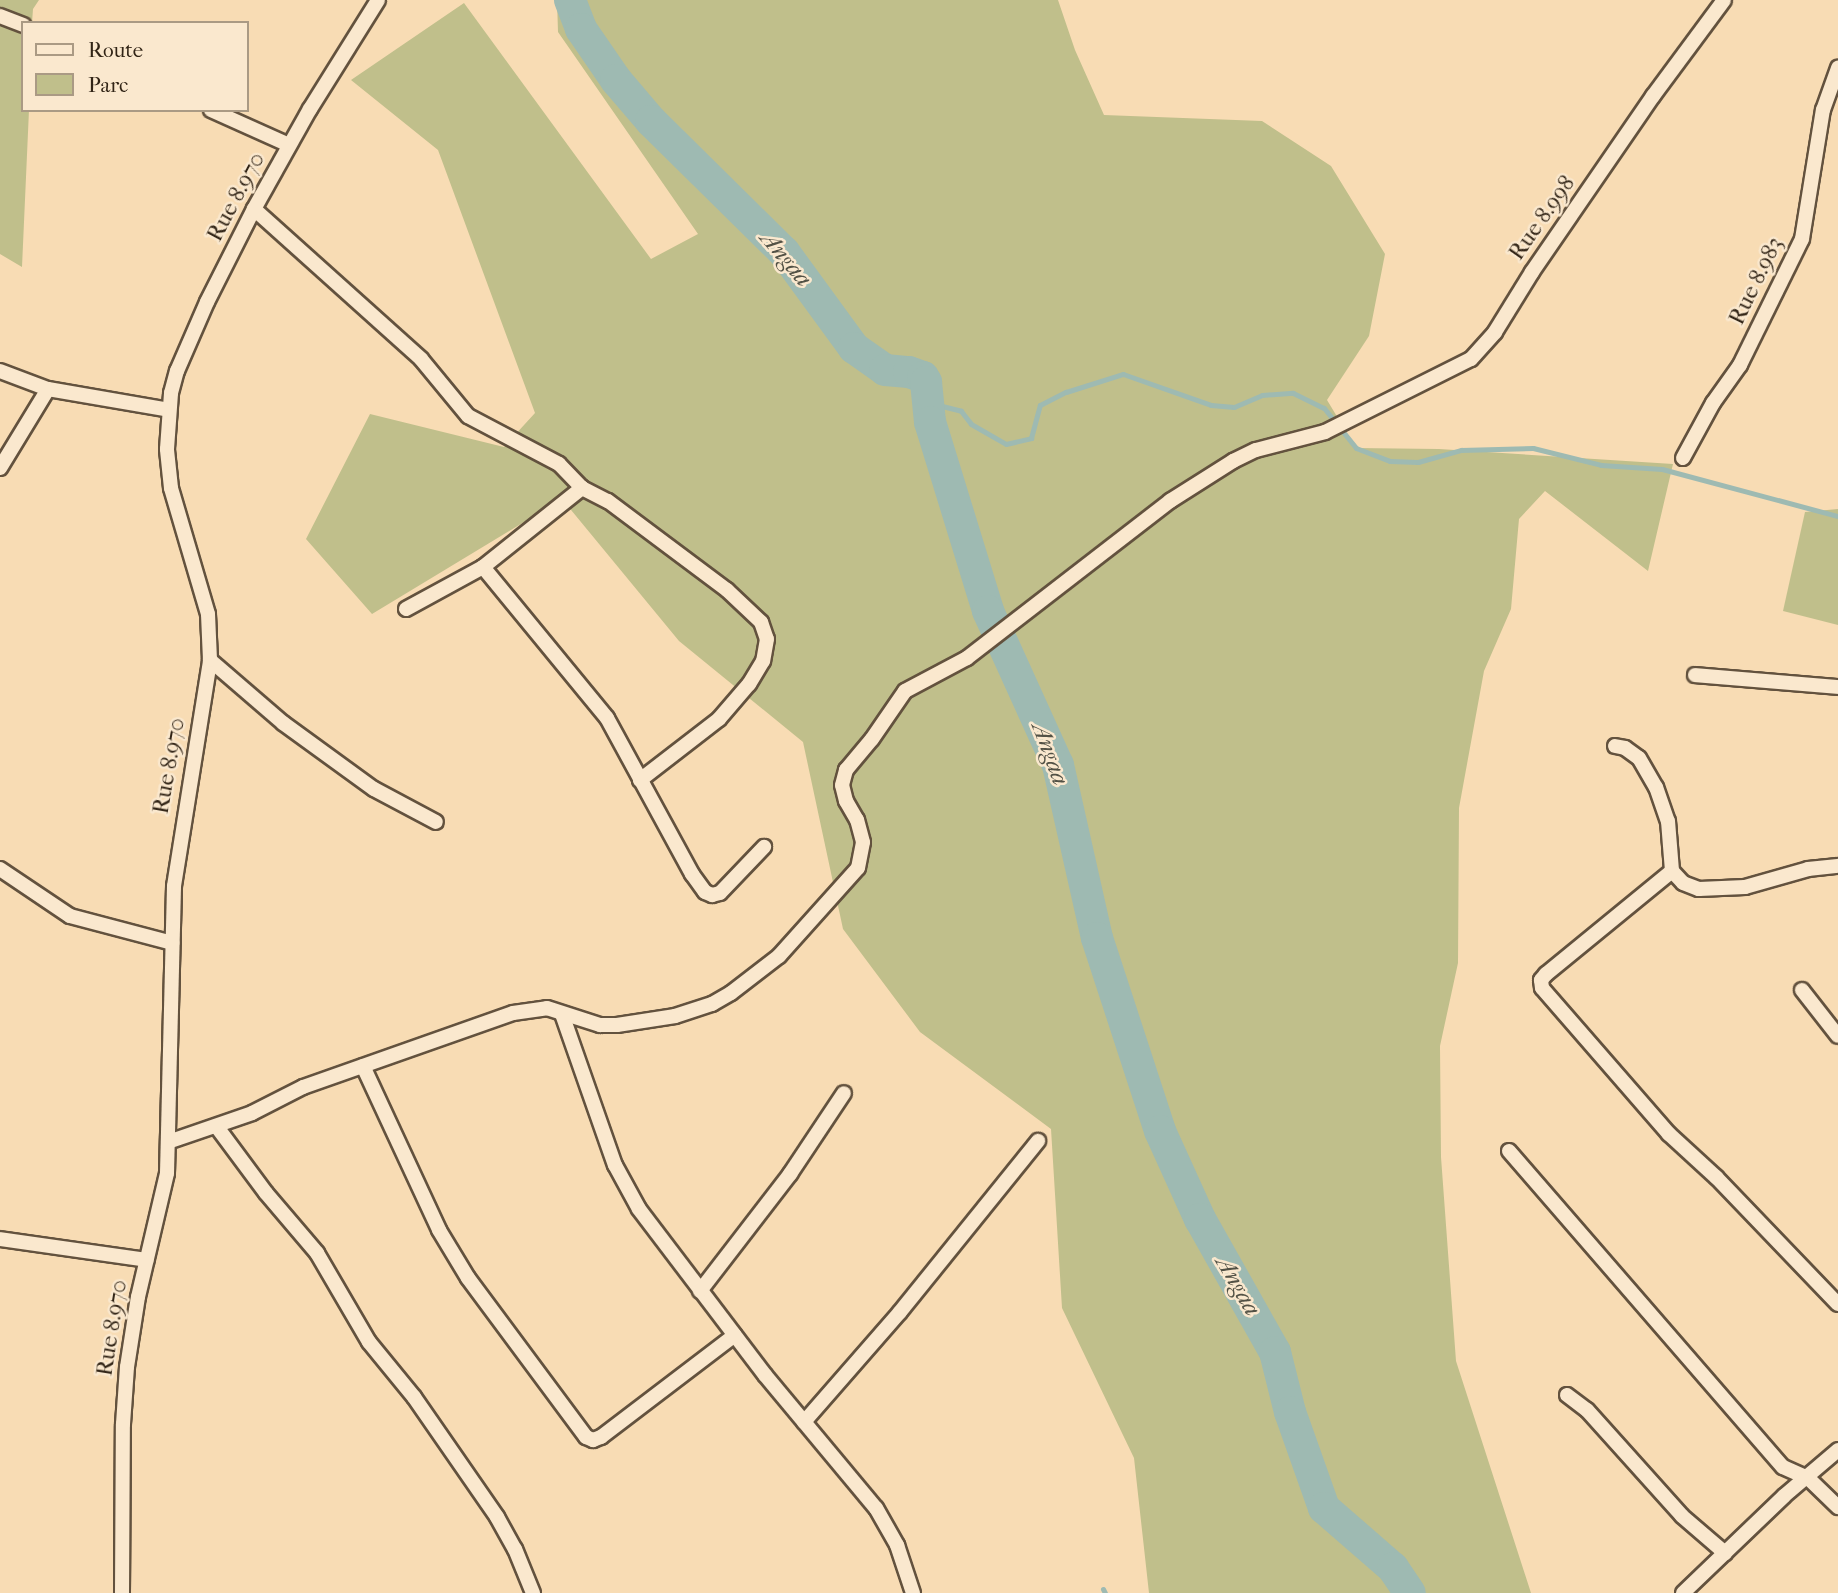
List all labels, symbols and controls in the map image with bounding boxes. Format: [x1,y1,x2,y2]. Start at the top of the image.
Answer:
legend [21,21,248,112]
text: Route [88,38,143,62]
text: Parc [88,73,128,97]
street label: Rue 8.970 [201,148,271,246]
street label: Rue 8.998 [1503,170,1581,266]
water label: Angaa [754,225,818,293]
street label: Rue 8.983 [1723,233,1789,329]
street label: Rue 8.970 [147,716,191,816]
water label: Angaa [1025,719,1075,789]
water label: Angaa [1209,1251,1267,1321]
street label: Rue 8.970 [91,1278,133,1378]

